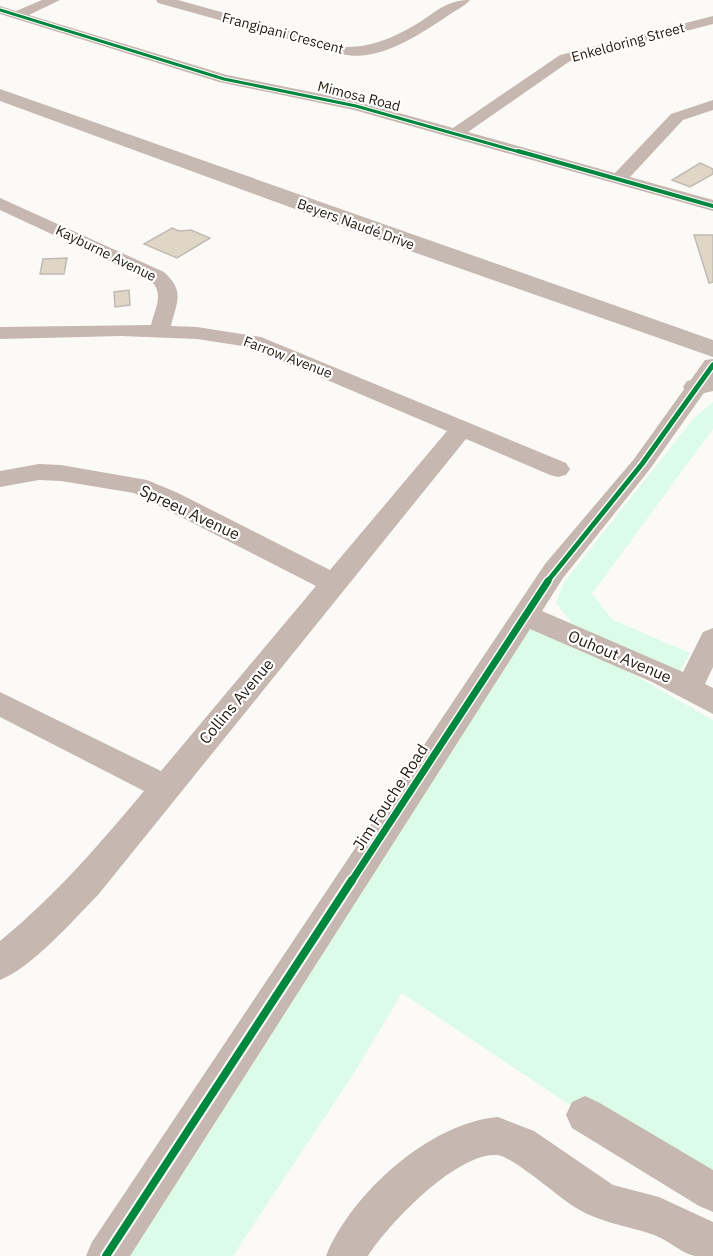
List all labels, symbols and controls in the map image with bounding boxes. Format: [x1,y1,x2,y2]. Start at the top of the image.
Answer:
street label: Frangipani Crescent [220,8,346,58]
street label: Enkeldoring Street [569,18,687,66]
street label: Mimosa Road [316,77,402,115]
street label: Beyers Naudé Drive [295,194,417,254]
street label: Kayburne Avenue [53,221,160,285]
street label: Farrow Avenue [241,332,335,382]
street label: Spreeu Avenue [137,480,243,544]
street label: Ouhout Avenue [565,625,675,687]
street label: Collins Avenue [194,654,278,748]
street label: Jim Fouche Road [348,740,432,854]

